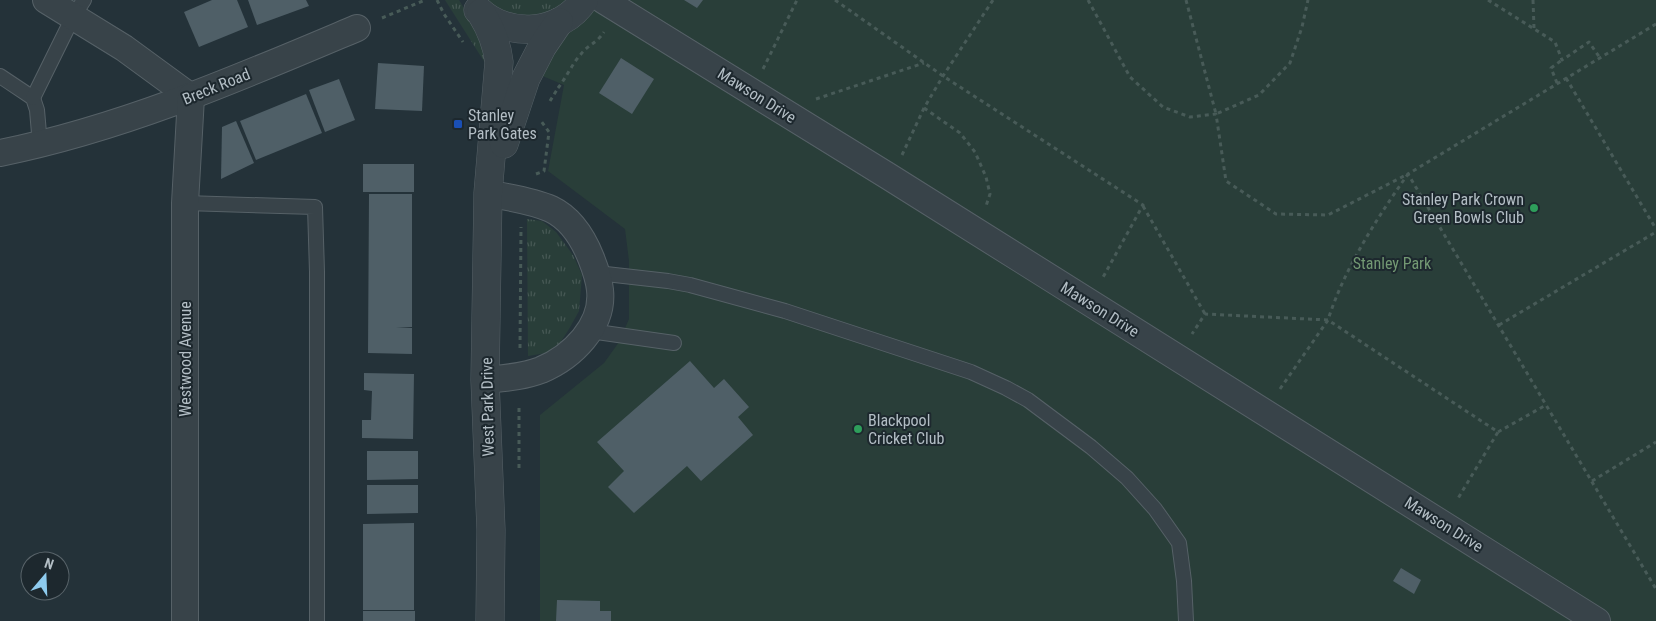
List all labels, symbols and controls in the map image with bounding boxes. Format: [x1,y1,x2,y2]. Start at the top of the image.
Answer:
street label: Breck Road [180,64,253,109]
street label: Mawson Drive [714,64,799,127]
place label: Stanley Park Gates [468,106,537,143]
marker: Stanley Park Gates [452,118,464,130]
place label: Stanley Park Crown Green Bowls Club [1402,190,1524,227]
marker: Stanley Park Crown Green Bowls Club [1528,202,1540,214]
park label: Stanley Park [1353,254,1432,273]
street label: Mawson Drive [1057,278,1142,341]
street label: Westwood Avenue [176,301,195,417]
street label: West Park Drive [477,357,498,457]
place label: Blackpool Cricket Club [868,411,944,448]
marker: Blackpool Cricket Club [852,423,864,435]
street label: Mawson Drive [1401,493,1486,556]
north arrow [20,551,70,601]
text: N [43,555,56,573]

